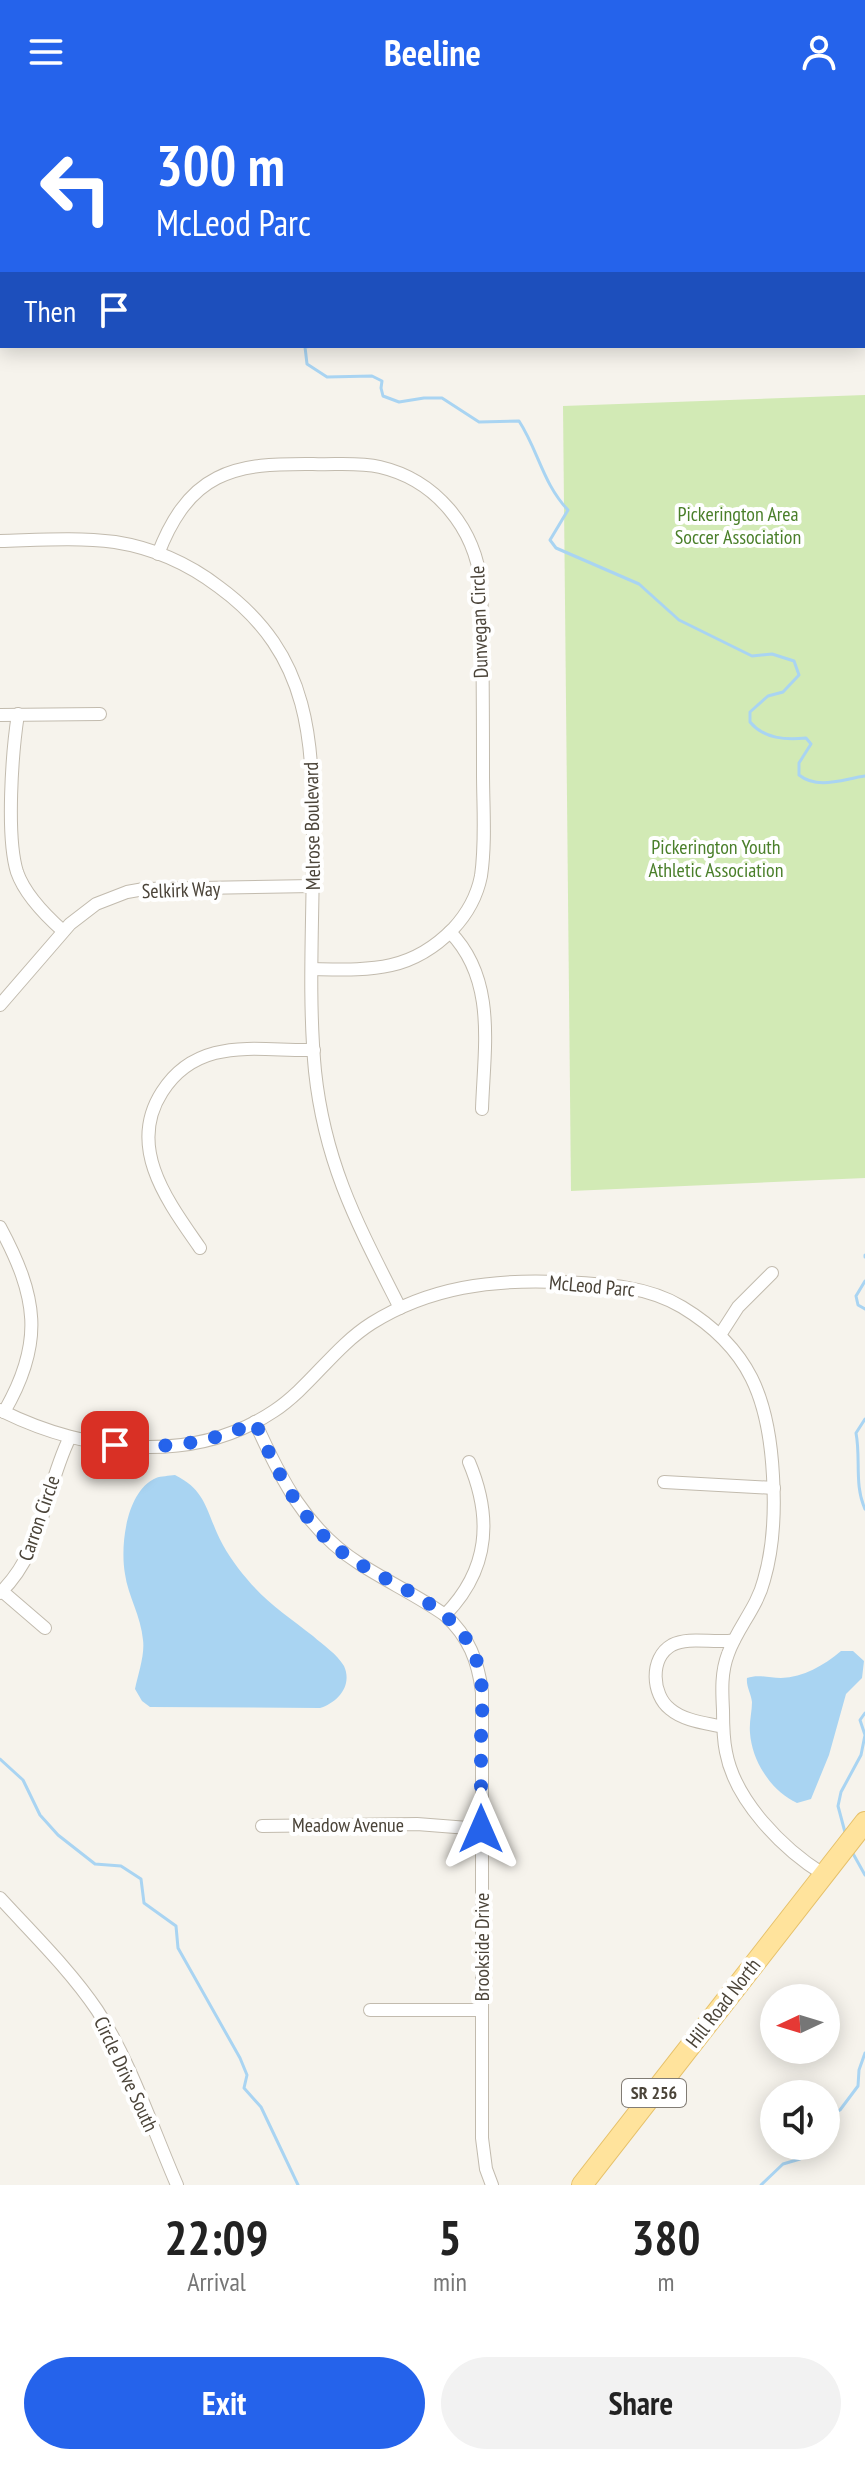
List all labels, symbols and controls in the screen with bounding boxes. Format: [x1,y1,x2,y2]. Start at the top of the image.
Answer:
text: Beeline [384,29,481,76]
icon: menu [24,30,68,74]
icon: person [797,30,841,74]
text: 300 m [156,129,285,201]
icon: left [24,136,128,240]
text: McLeod Parc [156,199,311,246]
icon: arrive [92,288,136,332]
text: Then [24,291,76,330]
park label: Pickerington Area Soccer Association [675,501,801,550]
street label: Dunvegan Circle [464,565,494,679]
street label: Melrose Boulevard [298,762,326,890]
park label: Pickerington Youth Athletic Association [648,834,784,883]
street label: Selkirk Way [141,876,221,904]
street label: McLeod Parc [548,1269,636,1303]
pin [81,1411,149,1479]
icon: arrive [93,1423,137,1467]
street label: Carron Circle [12,1472,66,1564]
position arrow [439,1787,523,1871]
street label: Meadow Avenue [292,1812,404,1838]
street label: Brookside Drive [469,1893,495,2001]
street label: Hill Road North [680,1953,766,2053]
north arrow [760,1984,840,2064]
map controls [760,1984,840,2160]
street label: Circle Drive South [88,2012,164,2136]
road number: SR 256 [622,2079,686,2107]
button: sound [760,2080,840,2160]
text: 22:09 [165,2206,268,2268]
text: 5 [439,2206,461,2268]
text: 380 [632,2206,700,2268]
text: Arrival [187,2265,246,2298]
text: min [433,2265,467,2298]
text: m [658,2265,674,2298]
button: Exit [24,2357,425,2449]
button: Share [441,2357,841,2449]

